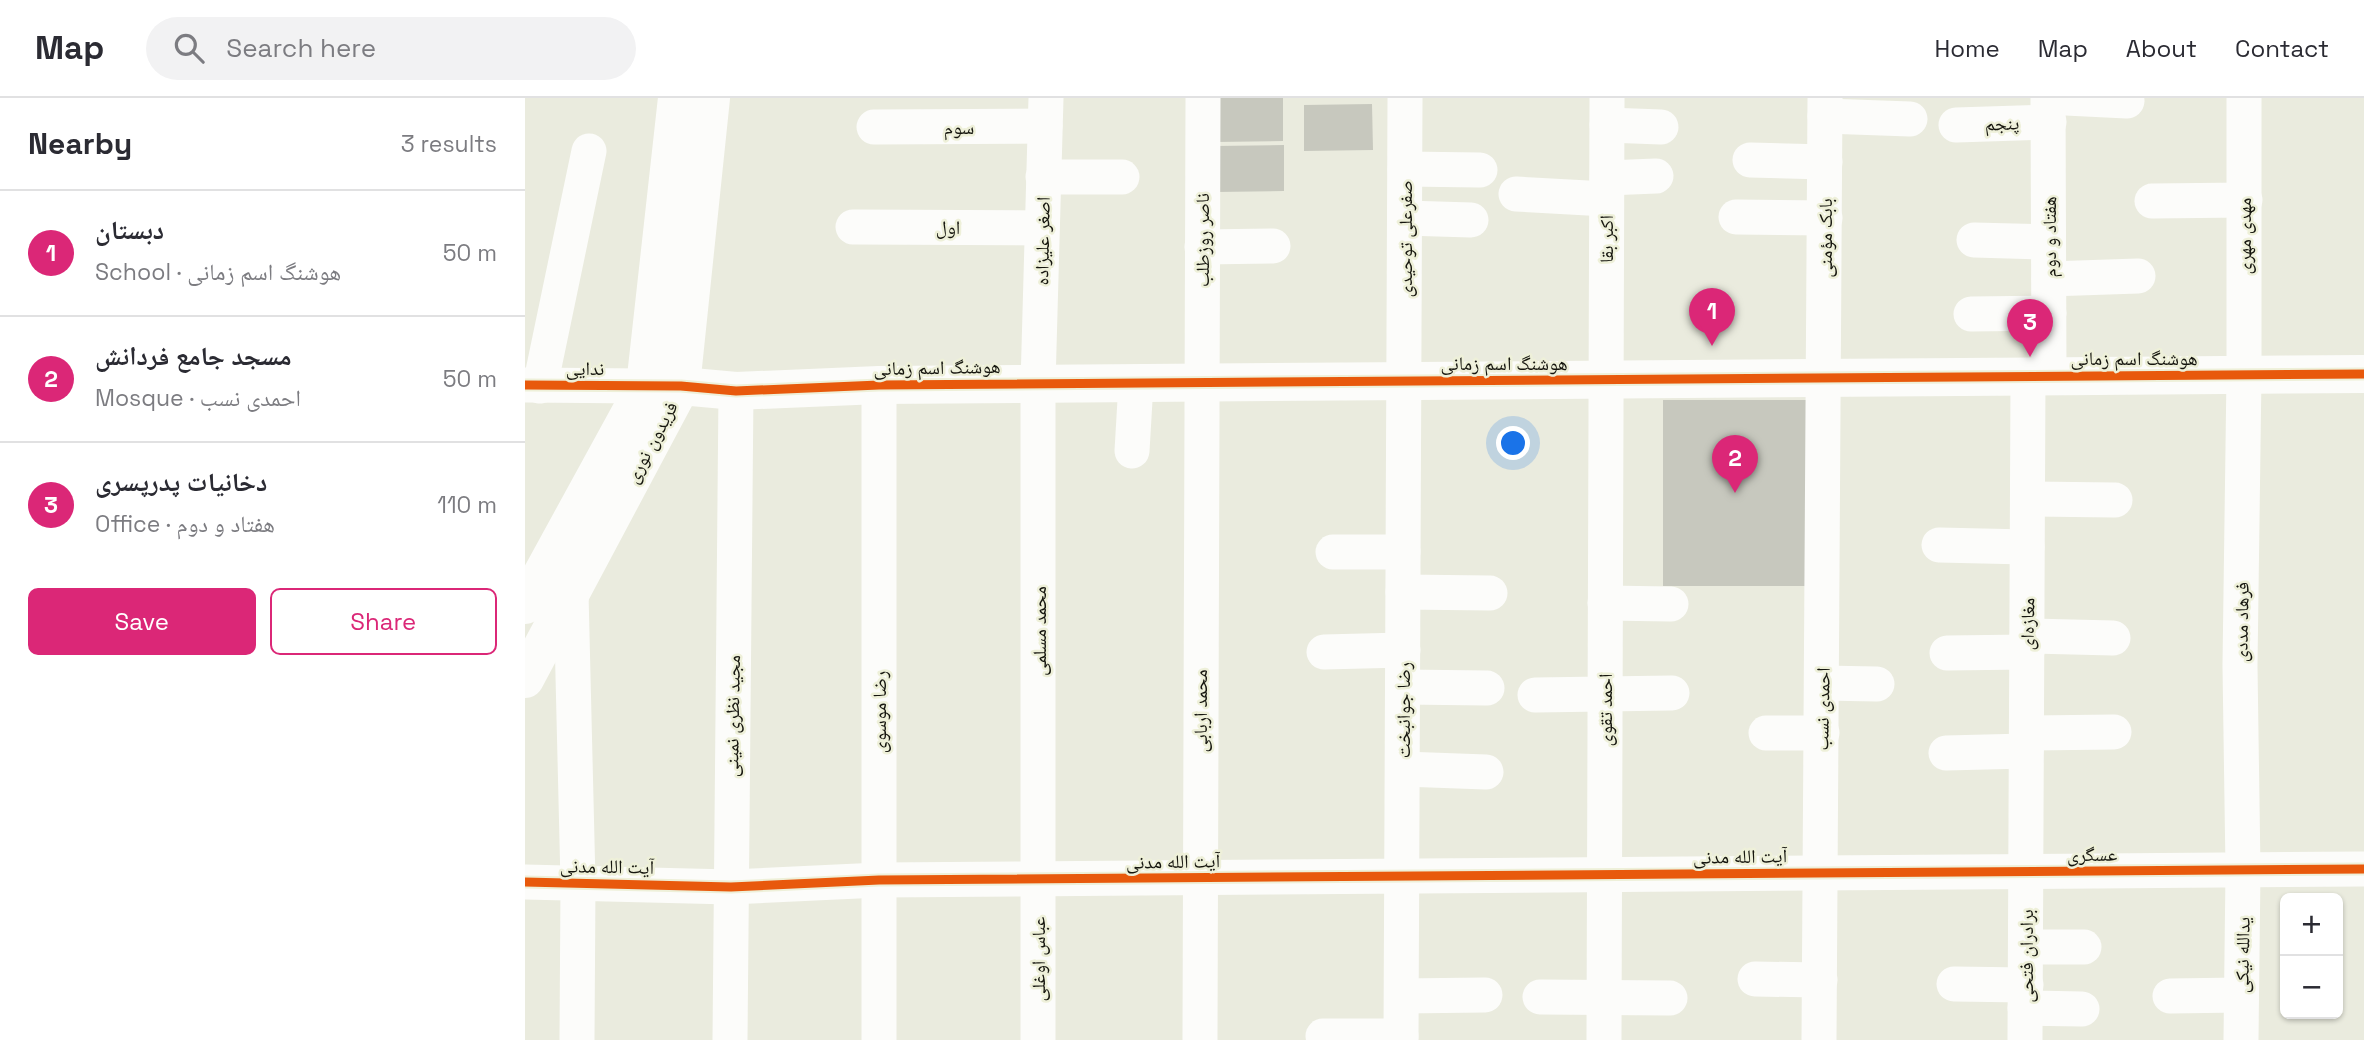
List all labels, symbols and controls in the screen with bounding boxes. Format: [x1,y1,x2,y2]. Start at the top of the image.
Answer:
search box [146,17,636,80]
text: Map [35,27,104,69]
icon: search [170,29,208,67]
text: Search here [226,31,376,65]
text: Home [1934,33,2000,64]
text: Map [2038,33,2088,64]
text: About [2126,33,2197,64]
text: Contact [2235,33,2329,64]
street label: پنجم [1984,110,2020,137]
street label: سوم [944,115,974,141]
text: Nearby [28,124,132,163]
text: 3 results [401,129,497,159]
street label: صفرعلی توحیدی [1393,180,1418,298]
street label: ناصر روزطلب [1190,193,1215,287]
street label: اصغر علیزاده [1029,196,1056,286]
street label: هفتاد و دوم [2037,196,2063,278]
street label: بابک مؤمنی [1813,198,1838,278]
street label: مهدی مهری [2232,198,2257,274]
text: دبستان [95,213,164,247]
street label: اول [936,215,960,240]
street label: اکبر بقا [1594,215,1619,263]
text: 1 [46,238,56,268]
text: 50 m [443,238,497,268]
text: School · هوشنگ اسم زمانی [95,257,341,287]
pin: 1 [1689,288,1735,346]
pin: 3 [2007,299,2053,357]
text: مسجد جامع فردانش [95,339,292,373]
street label: هوشنگ اسم زمانی [2070,346,2198,371]
street label: هوشنگ اسم زمانی [1440,351,1568,376]
street label: هوشنگ اسم زمانی [873,354,1001,381]
street label: ندایی [566,356,604,381]
text: 2 [44,364,58,394]
text: 50 m [443,364,497,394]
text: Mosque · احمدی نسب [95,383,301,413]
street label: فریدون نوری [619,397,683,488]
your location [1496,426,1530,460]
pin: 2 [1712,435,1758,493]
text: دخانیات پدرپسری [95,465,267,499]
text: 3 [44,490,58,520]
text: 110 m [437,490,497,520]
text: Office · هفتاد و دوم [95,509,275,539]
street label: فرهاد مددی [2228,582,2255,662]
street label: محمد مسلمی [1027,586,1052,676]
button: Save [28,588,256,655]
button: Share [270,588,497,655]
street label: مغازه‌ای [2015,597,2040,651]
street label: مجید نظری نمینی [719,655,746,777]
street label: رضا جوانبخت [1391,662,1416,758]
street label: احمدی نسب [1809,667,1836,751]
street label: محمد اربابی [1188,669,1213,753]
street label: رضا موسوی [867,671,892,753]
street label: احمد تقوی [1593,674,1618,746]
street label: عسگری [2067,842,2118,867]
street label: آیت‌ الله مدنی [1693,843,1788,870]
street label: آیت‌ الله مدنی [1126,848,1221,875]
street label: آیت‌ الله مدنی [560,853,655,880]
map controls [2280,893,2343,1019]
button: + [2280,893,2343,956]
street label: برادران فتحی [2014,909,2039,1003]
street label: عباس اوغلی [1026,916,1051,1001]
street label: یدالله نیکی [2229,917,2256,993]
button: − [2280,956,2343,1019]

